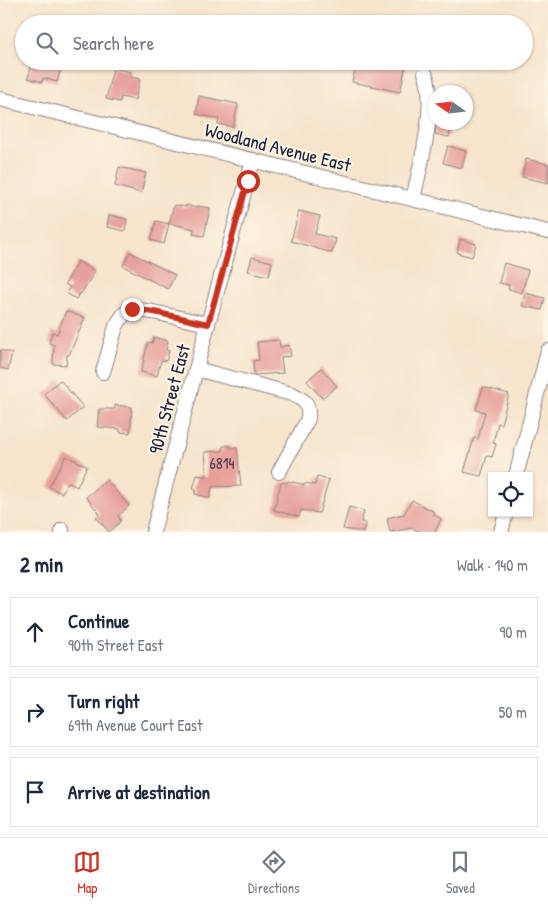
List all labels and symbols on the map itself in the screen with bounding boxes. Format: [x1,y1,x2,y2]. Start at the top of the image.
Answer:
north arrow [428,85,473,130]
street label: Woodland Avenue East [202,116,354,178]
route start [237,170,260,193]
route end [121,298,144,321]
street label: 90th Street East [142,341,196,457]
house number: 6814 [209,452,235,474]

